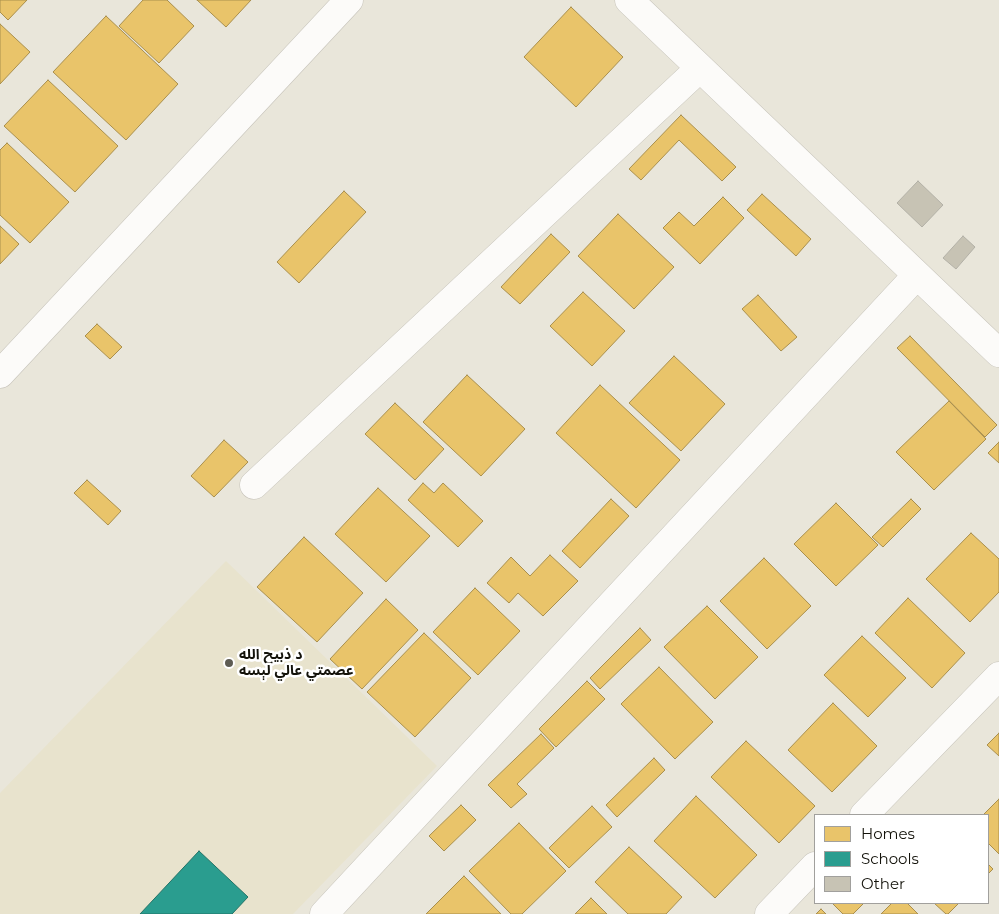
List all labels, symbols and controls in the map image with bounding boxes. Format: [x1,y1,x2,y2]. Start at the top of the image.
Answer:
place label: د ذبیح الله عصمتي عالي لېسه [239,647,354,680]
marker: د ذبیح الله عصمتي عالي لېسه [223,657,235,669]
legend [814,814,989,904]
text: Homes [861,824,915,843]
text: Schools [861,849,919,868]
text: Other [861,874,905,893]

